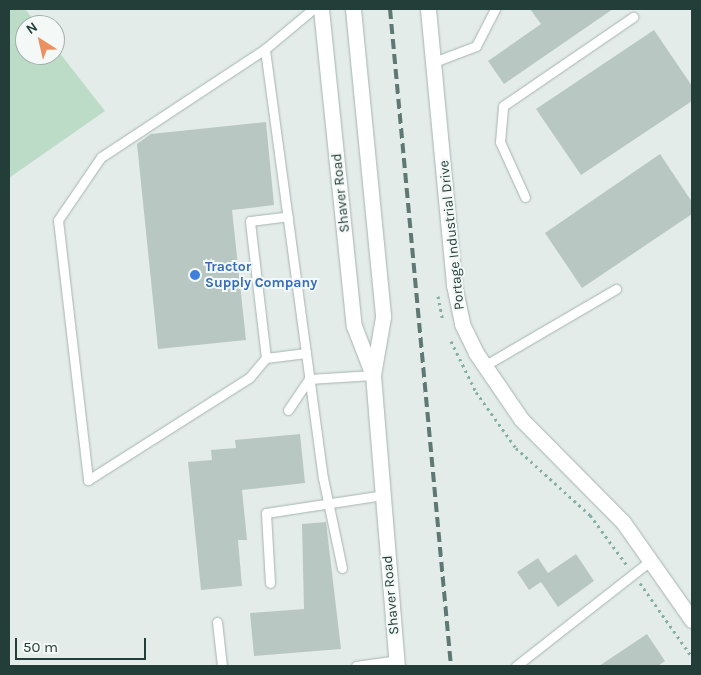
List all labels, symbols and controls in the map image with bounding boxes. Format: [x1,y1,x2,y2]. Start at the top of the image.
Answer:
north arrow [15,15,65,65]
text: N [23,18,41,38]
street label: Shaver Road [328,153,354,233]
street label: Portage Industrial Drive [436,159,468,311]
place label: Tractor Supply Company [205,259,317,292]
marker: Tractor Supply Company [189,269,201,281]
street label: Shaver Road [379,555,403,635]
scale bar [18,628,149,660]
text: 50 m [23,638,58,656]

